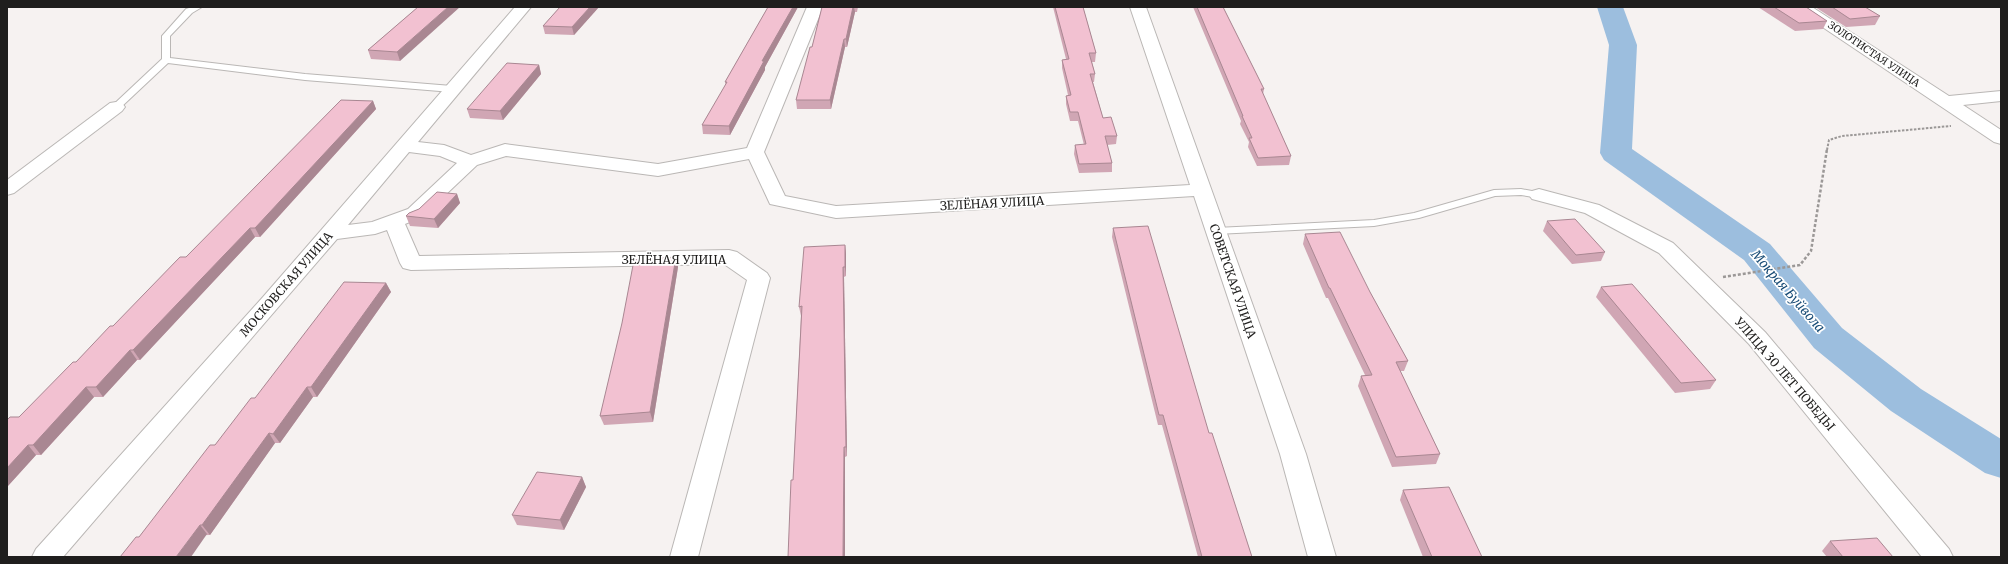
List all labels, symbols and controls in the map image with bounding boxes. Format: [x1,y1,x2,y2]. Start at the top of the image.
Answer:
street label: ЗОЛОТИСТАЯ УЛИЦА [1826,18,1923,90]
street label: ЗЕЛЁНАЯ УЛИЦА [940,193,1045,213]
street label: СОВЕТСКАЯ УЛИЦА [1206,222,1260,341]
street label: МОСКОВСКАЯ УЛИЦА [236,228,336,339]
water label: Мокрая Буйвола [1747,245,1829,336]
street label: ЗЕЛЁНАЯ УЛИЦА [622,252,727,267]
street label: УЛИЦА 30 ЛЕТ ПОБЕДЫ [1731,314,1838,434]

